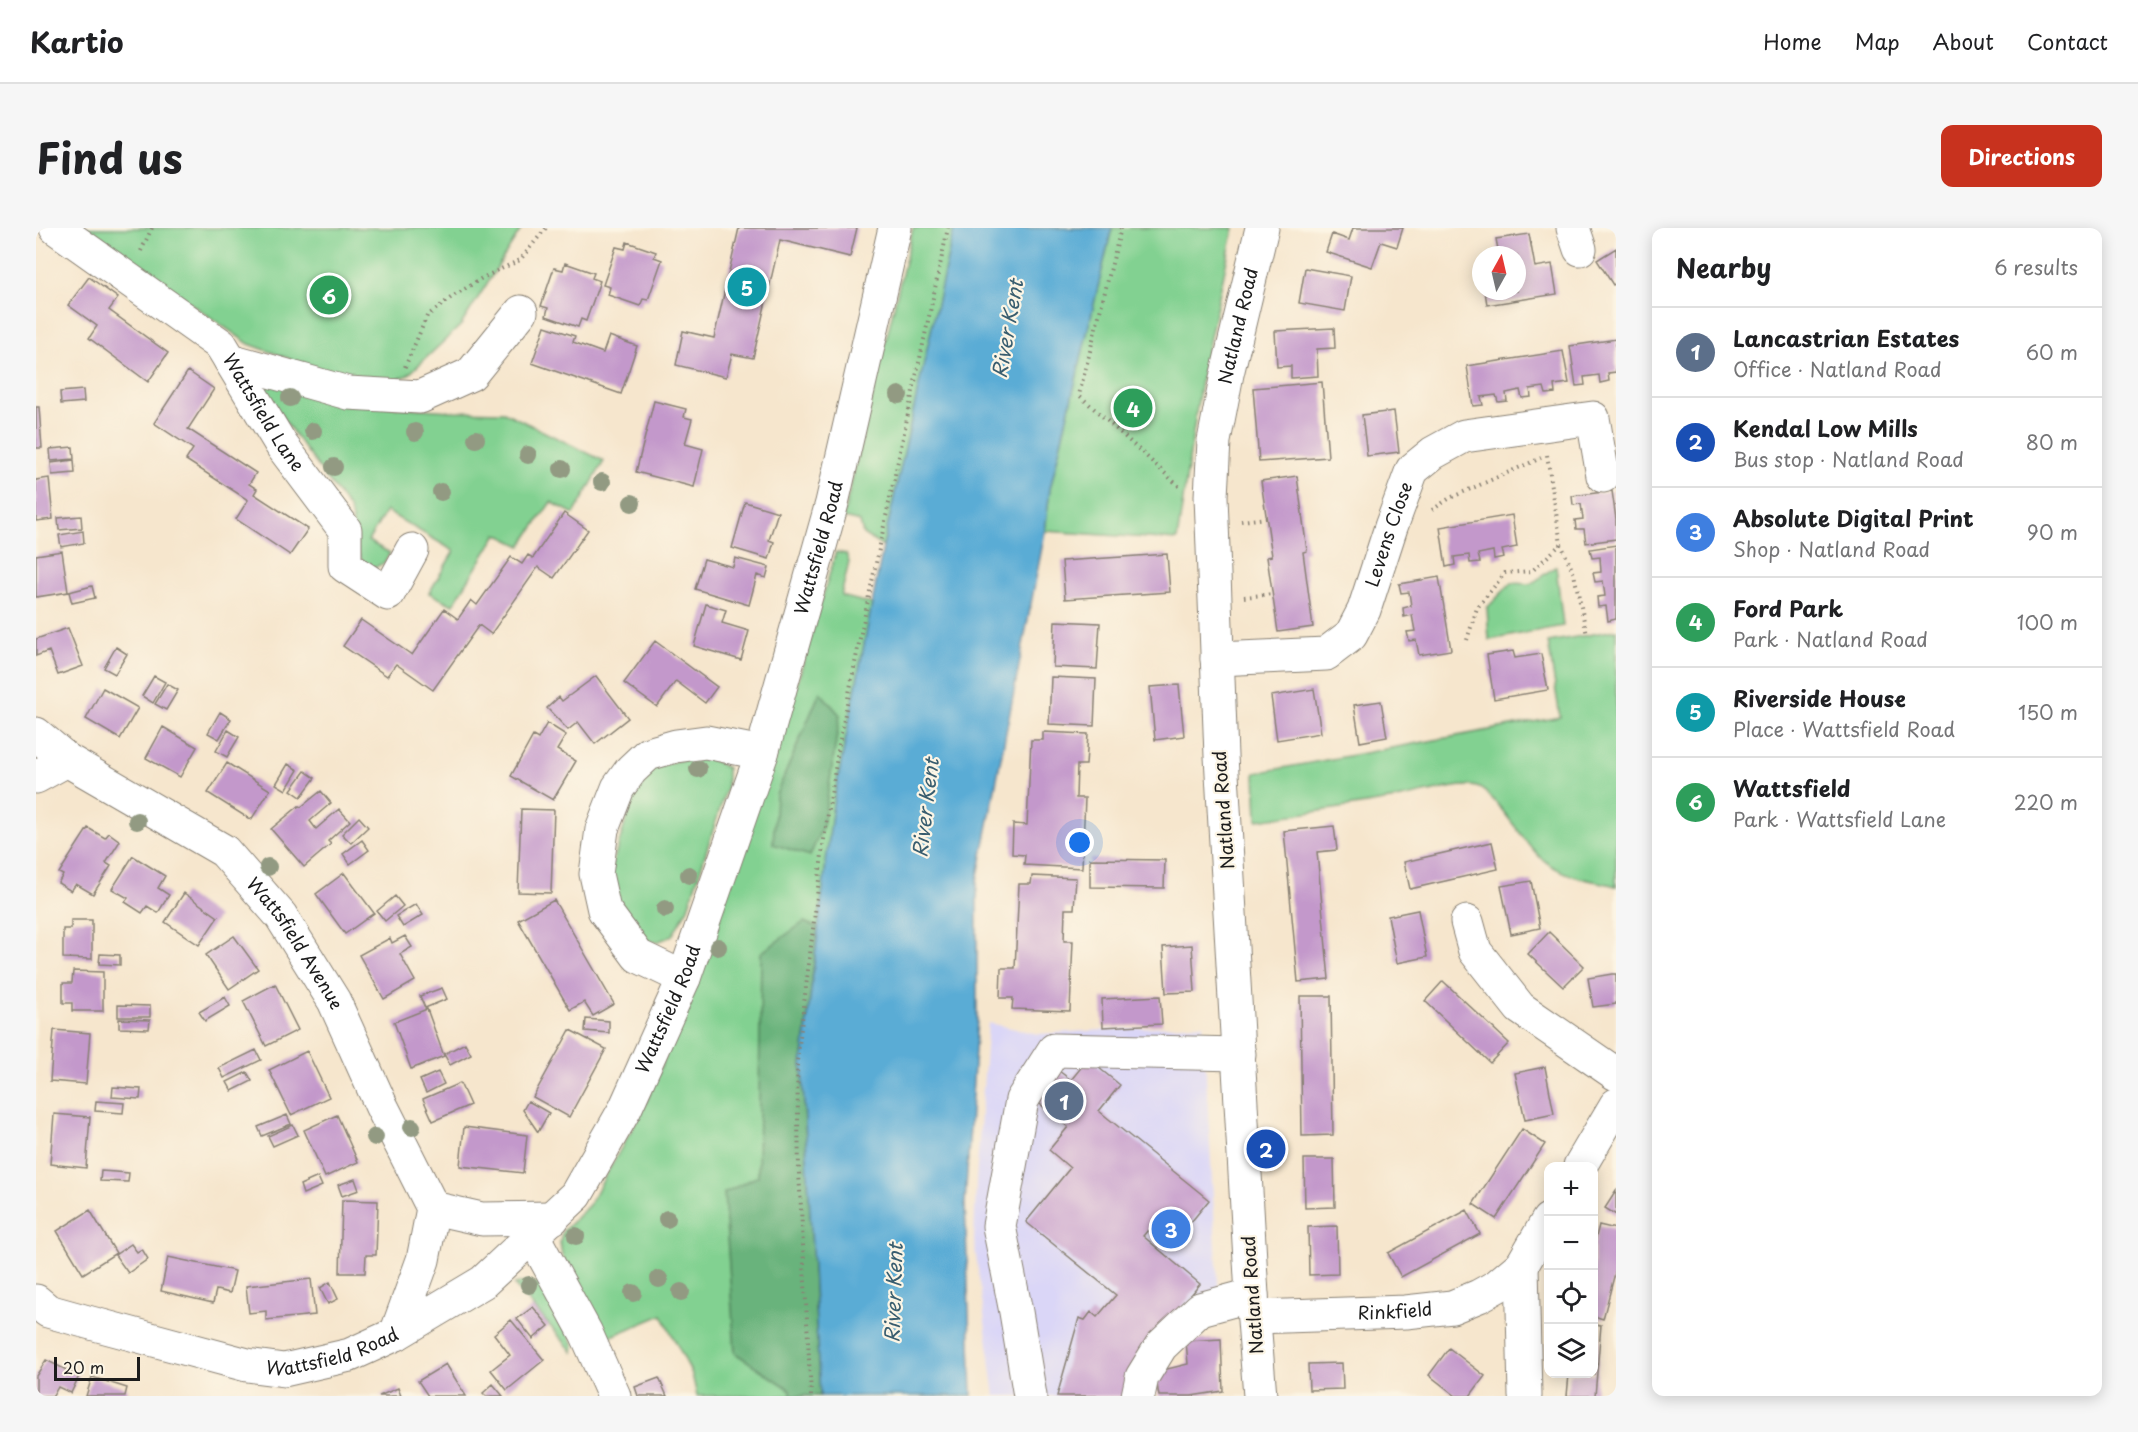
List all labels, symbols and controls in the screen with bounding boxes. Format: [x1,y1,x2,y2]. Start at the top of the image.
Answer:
text: Kartio [30,20,124,63]
text: Home [1763,25,1822,57]
text: Map [1855,25,1900,57]
text: About [1933,25,1994,57]
text: Contact [2027,25,2108,57]
text: Find us [36,125,183,188]
button: Directions [1941,125,2102,187]
north arrow [1472,246,1526,300]
text: Nearby [1676,248,1771,287]
text: 6 results [1994,252,2078,282]
pin: 5 [728,264,766,310]
street label: Natland Road [1210,265,1264,386]
pin: 6 [310,272,348,318]
water label: River Kent [984,274,1031,380]
text: Lancastrian Estates [1733,321,1959,354]
text: 1 [1691,337,1700,367]
text: 60 m [2026,337,2078,367]
street label: Wattsfield Lane [217,348,312,477]
text: Office · Natland Road [1733,354,1942,384]
pin: 4 [1114,386,1152,430]
text: Kendal Low Mills [1733,411,1918,444]
text: 2 [1688,427,1703,457]
text: 80 m [2026,427,2078,457]
text: Bus stop · Natland Road [1733,444,1964,474]
street label: Wattsfield Road [786,478,849,617]
street label: Levens Close [1357,478,1418,590]
text: Absolute Digital Print [1733,501,1974,534]
text: 3 [1689,517,1702,547]
text: 90 m [2027,517,2078,547]
text: Shop · Natland Road [1733,534,1930,564]
text: Ford Park [1733,591,1843,624]
text: 4 [1689,607,1702,637]
text: 100 m [2017,607,2078,637]
text: Park · Natland Road [1733,624,1928,654]
text: Riverside House [1733,681,1906,714]
text: 5 [1689,697,1702,727]
text: 150 m [2018,697,2078,727]
text: Place · Wattsfield Road [1733,714,1955,744]
street label: Natland Road [1205,750,1240,870]
water label: River Kent [904,754,946,859]
text: Wattsfield [1733,771,1850,804]
text: 6 [1688,787,1703,817]
text: 220 m [2014,787,2078,817]
text: Park · Wattsfield Lane [1733,804,1946,834]
your location [1065,828,1094,857]
street label: Wattsfield Avenue [241,871,351,1013]
street label: Wattsfield Road [628,941,707,1077]
pin: 1 [1044,1078,1084,1124]
pin: 2 [1246,1126,1286,1172]
map controls [1544,1162,1598,1378]
button: + [1544,1162,1598,1216]
pin: 3 [1152,1206,1190,1252]
button: − [1544,1216,1598,1270]
street label: Natland Road [1234,1235,1269,1355]
water label: River Kent [876,1240,910,1343]
button: locate [1544,1270,1598,1324]
street label: Rinkfield [1357,1294,1434,1326]
street label: Wattsfield Road [265,1320,402,1382]
button: layers [1544,1324,1598,1378]
scale bar [54,1354,140,1382]
text: 20 m [63,1355,104,1379]

